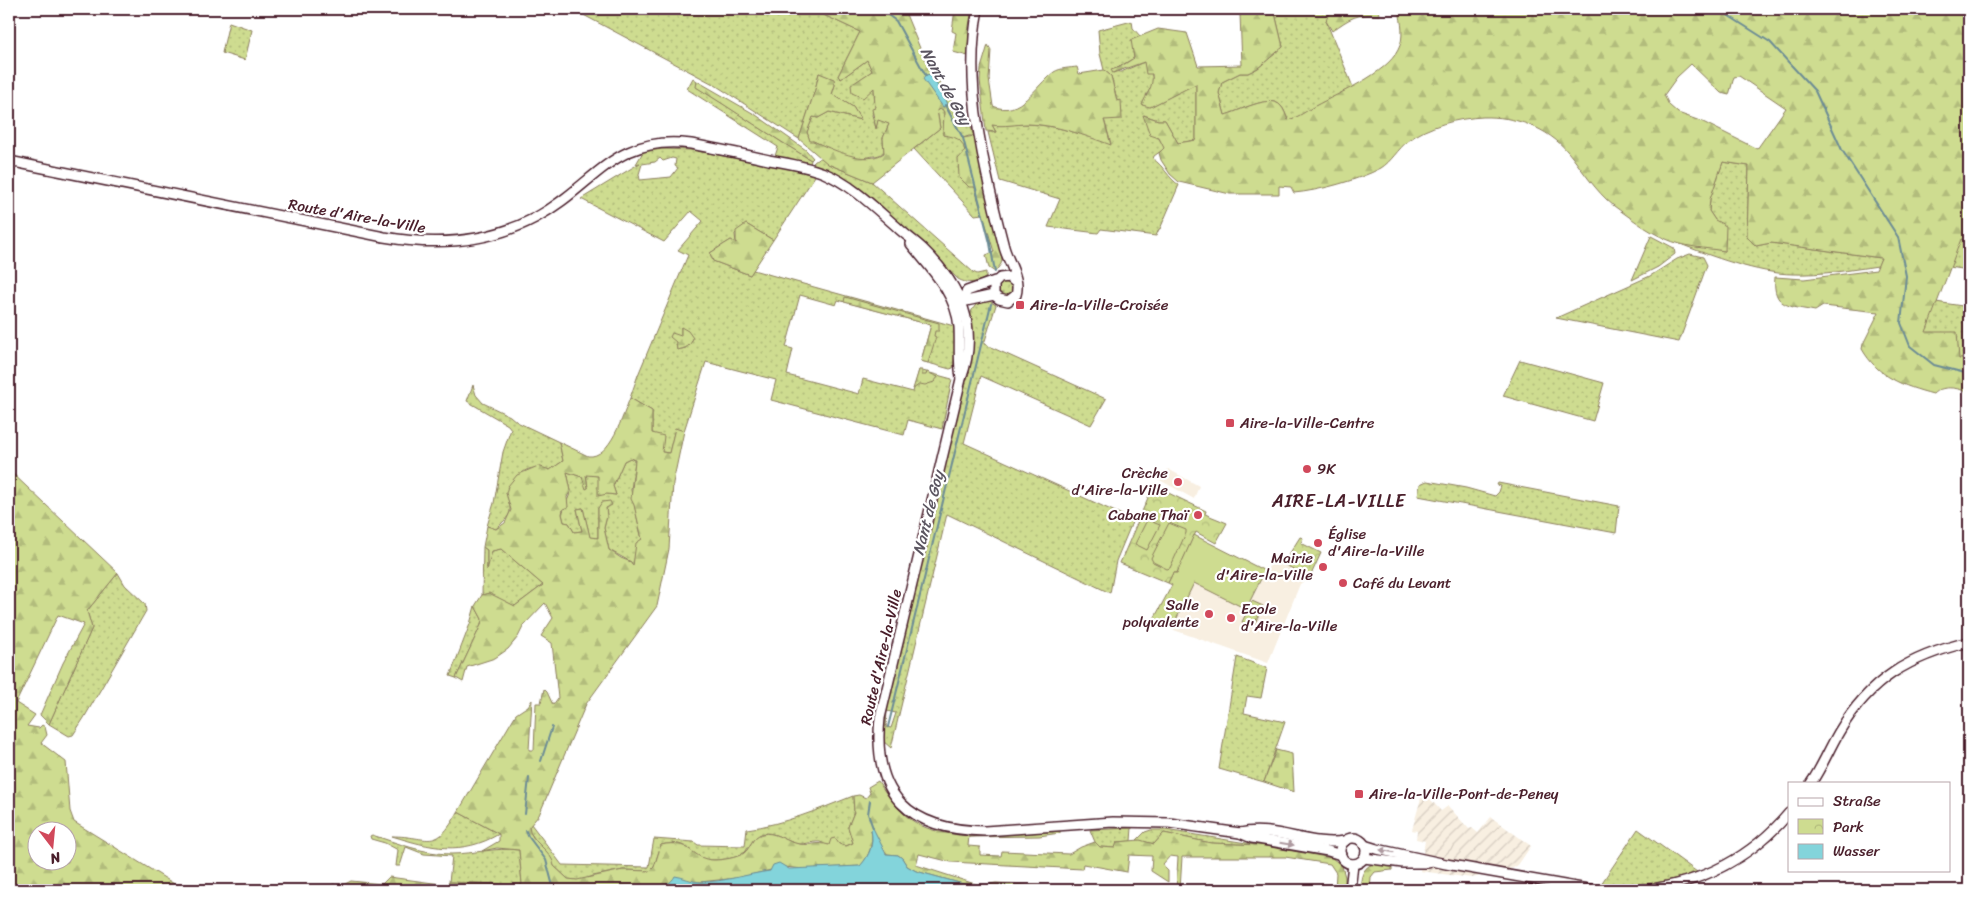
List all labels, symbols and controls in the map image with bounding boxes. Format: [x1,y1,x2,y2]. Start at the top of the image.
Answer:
water label: Nant de Goy [912,41,981,133]
street label: Route d'Aire-la-Ville [286,191,428,241]
place label: Aire-la-Ville-Croisée [1029,292,1169,318]
marker: Aire-la-Ville-Croisée [1014,299,1026,311]
place label: Aire-la-Ville-Centre [1239,410,1375,436]
marker: Aire-la-Ville-Centre [1224,417,1236,429]
place label: 9K [1317,456,1336,482]
place label: Crèche d'Aire-la-Ville [1072,460,1168,503]
marker: 9K [1301,463,1313,475]
water label: Nant de Goy [904,465,953,558]
marker: Crèche d'Aire-la-Ville [1172,476,1184,488]
district label: AIRE-LA-VILLE [1271,485,1406,517]
place label: Cabane Thaï [1108,502,1191,528]
marker: Cabane Thaï [1192,509,1204,521]
place label: Église d'Aire-la-Ville [1328,521,1425,564]
marker: Église d'Aire-la-Ville [1312,537,1324,549]
place label: Mairie d'Aire-la-Ville [1217,545,1313,588]
marker: Mairie d'Aire-la-Ville [1317,561,1329,573]
place label: Café du Levant [1353,570,1452,596]
marker: Café du Levant [1337,577,1349,589]
street label: Route d'Aire-la-Ville [853,586,909,728]
place label: Salle polyvalente [1122,592,1199,635]
place label: Ecole d'Aire-la-Ville [1241,596,1338,639]
marker: Salle polyvalente [1203,608,1215,620]
marker: Ecole d'Aire-la-Ville [1225,612,1237,624]
place label: Aire-la-Ville-Pont-de-Peney [1368,781,1559,807]
legend [1788,782,1950,872]
marker: Aire-la-Ville-Pont-de-Peney [1353,788,1365,800]
text: Straße [1833,788,1881,814]
text: Park [1833,814,1864,840]
north arrow [28,822,78,872]
text: Wasser [1833,838,1881,864]
one-way arrow [1280,841,1296,849]
text: N [47,844,65,871]
one-way arrow [1379,847,1395,855]

